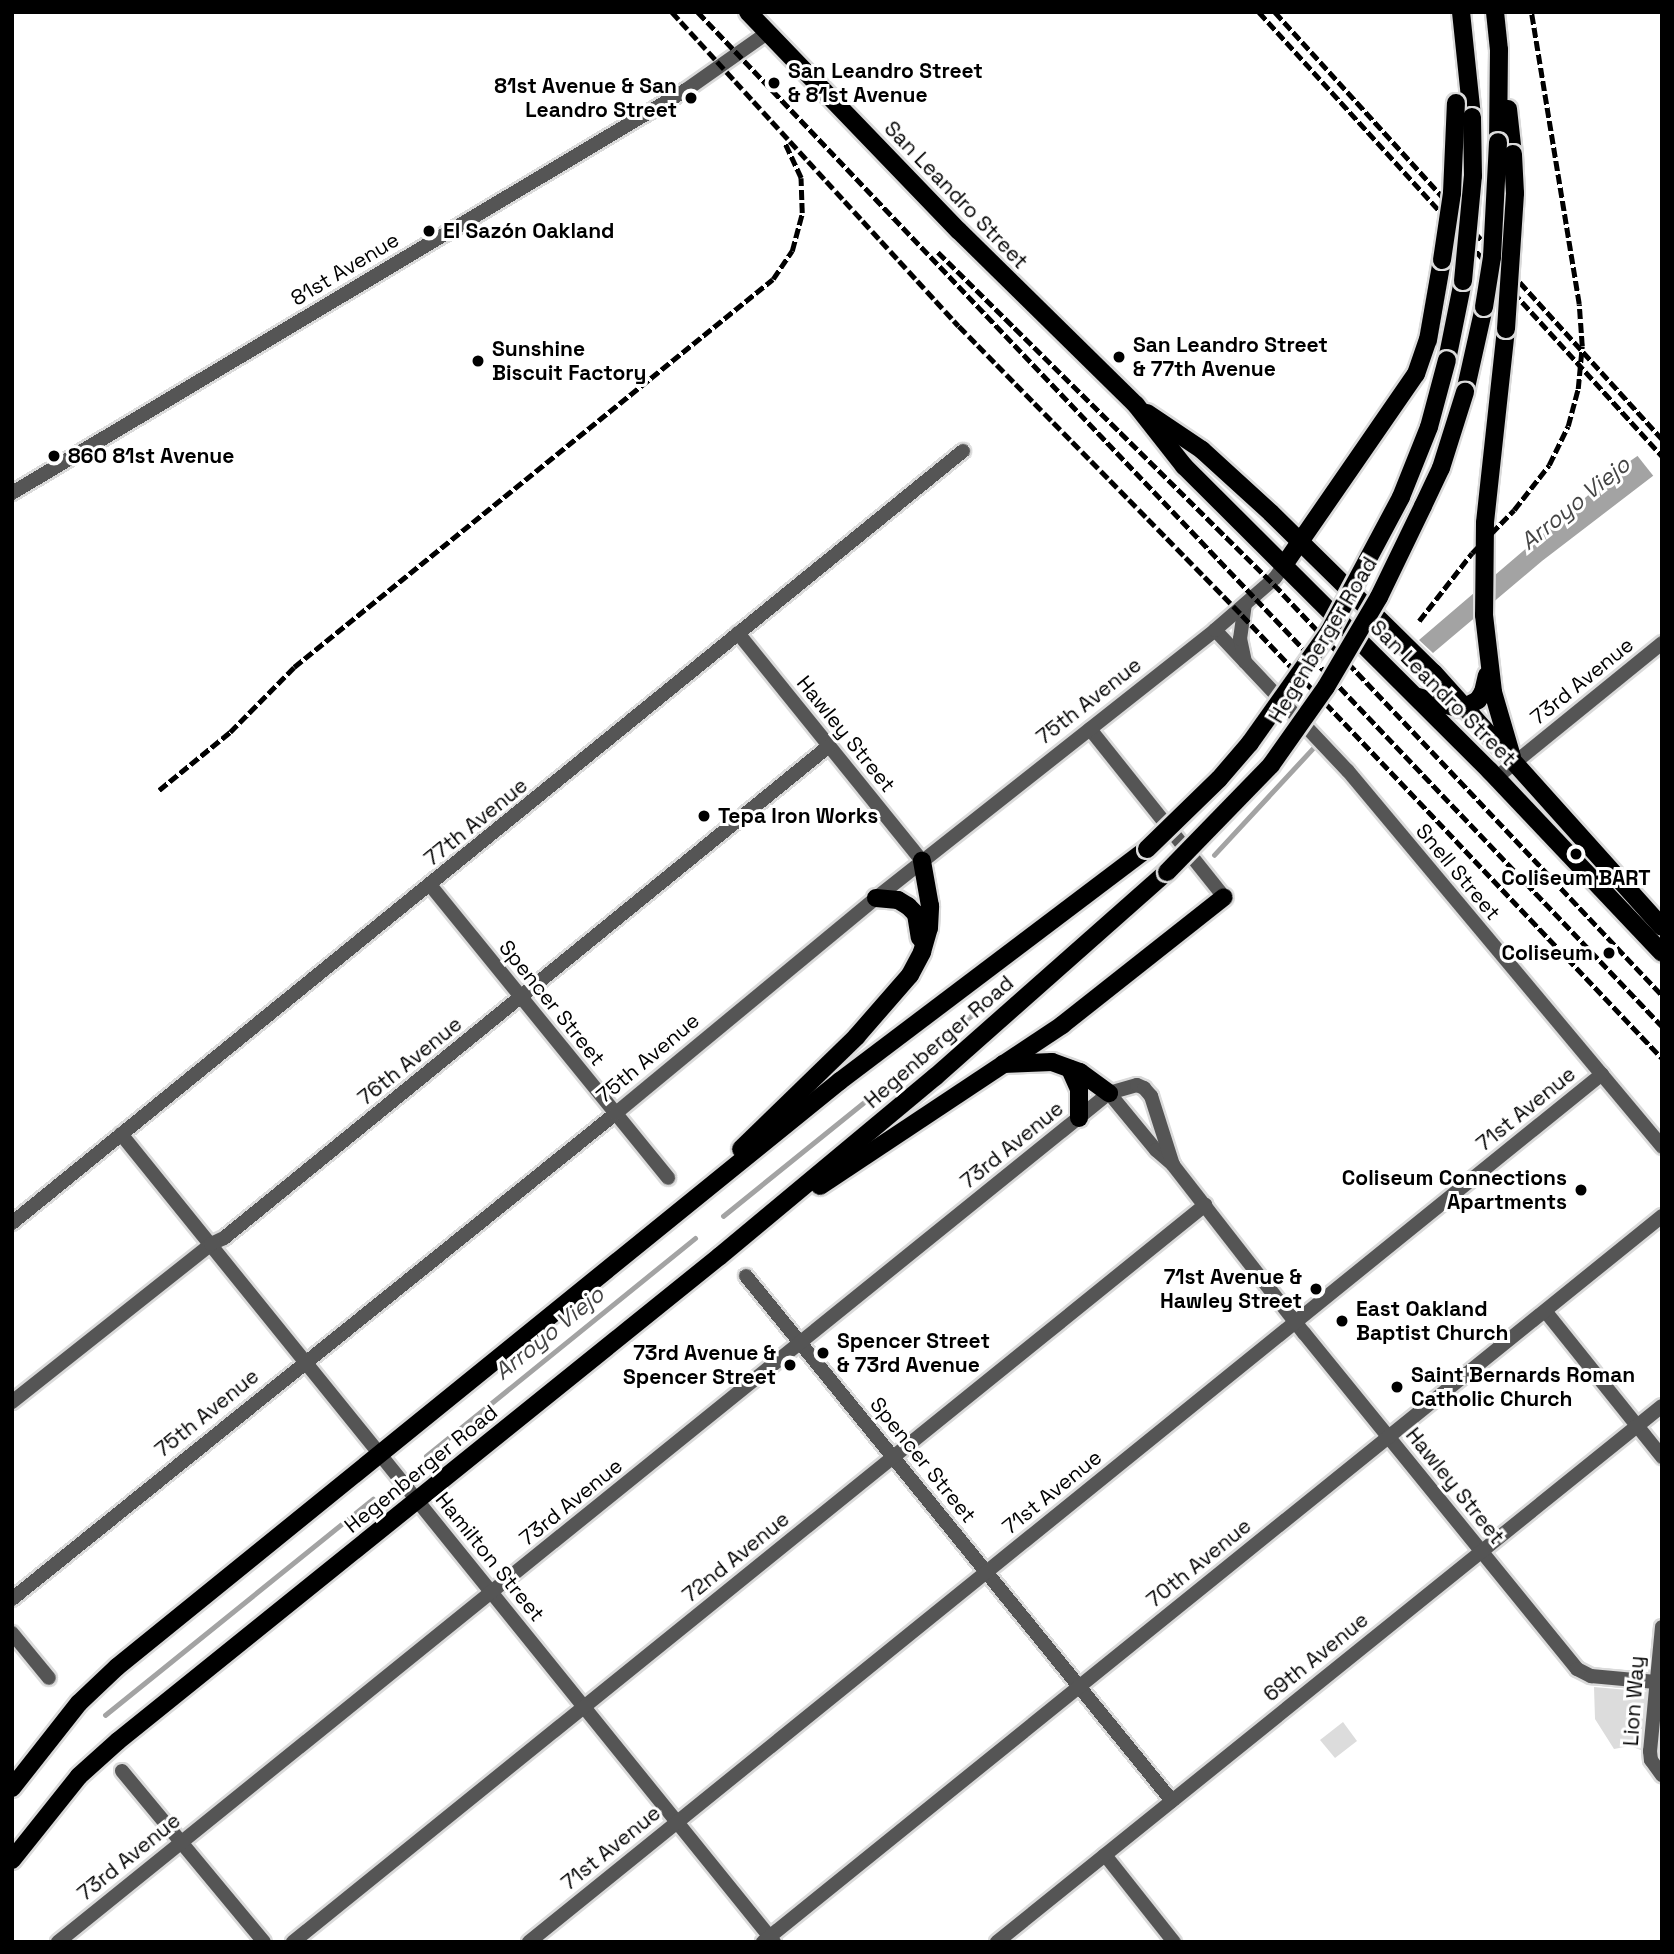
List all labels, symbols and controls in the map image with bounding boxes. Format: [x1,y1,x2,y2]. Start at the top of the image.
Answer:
place label: San Leandro Street & 81st Avenue [788,58,983,108]
place label: 81st Avenue & San Leandro Street [494,73,677,123]
marker: San Leandro Street & 81st Avenue [766,75,782,91]
marker: 81st Avenue & San Leandro Street [683,90,699,106]
street label: San Leandro Street [879,116,1033,274]
place label: El Sazón Oakland [443,218,614,244]
marker: El Sazón Oakland [421,223,437,239]
street label: 81st Avenue [286,227,404,311]
place label: San Leandro Street & 77th Avenue [1133,332,1328,382]
place label: Sunshine Biscuit Factory [492,336,647,386]
marker: San Leandro Street & 77th Avenue [1111,349,1127,365]
marker: Sunshine Biscuit Factory [470,353,486,369]
place label: 860 81st Avenue [68,443,235,469]
marker: 860 81st Avenue [46,448,62,464]
water label: Arroyo Viejo [1515,450,1635,556]
street label: Hegenberger Road [1263,552,1383,728]
street label: San Leandro Street [1365,615,1521,771]
street label: 73rd Avenue [1525,632,1639,730]
street label: 75th Avenue [1031,652,1147,750]
street label: Hawley Street [791,671,901,797]
street label: 77th Avenue [419,773,533,871]
place label: Tepa Iron Works [718,803,878,829]
marker: Tepa Iron Works [696,808,712,824]
street label: Snell Street [1410,819,1506,925]
marker: Coliseum BART [1568,846,1584,862]
place label: Coliseum BART [1501,865,1651,891]
street label: Spencer Street [494,935,610,1071]
place label: Coliseum [1501,940,1593,966]
marker: Coliseum [1599,943,1619,963]
street label: Hegenberger Road [859,970,1019,1114]
street label: 75th Avenue [591,1008,705,1108]
street label: 76th Avenue [353,1011,467,1111]
street label: 71st Avenue [1471,1061,1581,1157]
street label: 73rd Avenue [955,1096,1069,1194]
place label: Coliseum Connections Apartments [1342,1165,1567,1215]
marker: Coliseum Connections Apartments [1573,1182,1589,1198]
place label: 71st Avenue & Hawley Street [1160,1264,1302,1314]
water label: Arroyo Viejo [489,1280,609,1386]
marker: 71st Avenue & Hawley Street [1308,1281,1324,1297]
place label: East Oakland Baptist Church [1356,1296,1508,1346]
marker: East Oakland Baptist Church [1334,1313,1350,1329]
place label: Spencer Street & 73rd Avenue [837,1328,990,1378]
place label: 73rd Avenue & Spencer Street [623,1340,776,1390]
marker: Spencer Street & 73rd Avenue [815,1345,831,1361]
marker: 73rd Avenue & Spencer Street [782,1357,798,1373]
place label: Saint Bernards Roman Catholic Church [1411,1362,1635,1412]
street label: 75th Avenue [150,1363,264,1463]
marker: Saint Bernards Roman Catholic Church [1389,1379,1405,1395]
street label: Spencer Street [865,1392,981,1528]
street label: Hegenberger Road [340,1400,502,1538]
street label: Hawley Street [1400,1423,1510,1549]
street label: 71st Avenue [997,1444,1107,1540]
street label: 73rd Avenue [514,1453,628,1551]
street label: Hamilton Street [430,1487,550,1627]
street label: 72nd Avenue [677,1506,795,1608]
street label: 70th Avenue [1142,1513,1256,1613]
street label: 69th Avenue [1258,1607,1374,1707]
street label: Lion Way [1618,1655,1650,1747]
street label: 71st Avenue [556,1800,666,1896]
street label: 73rd Avenue [72,1808,186,1906]

